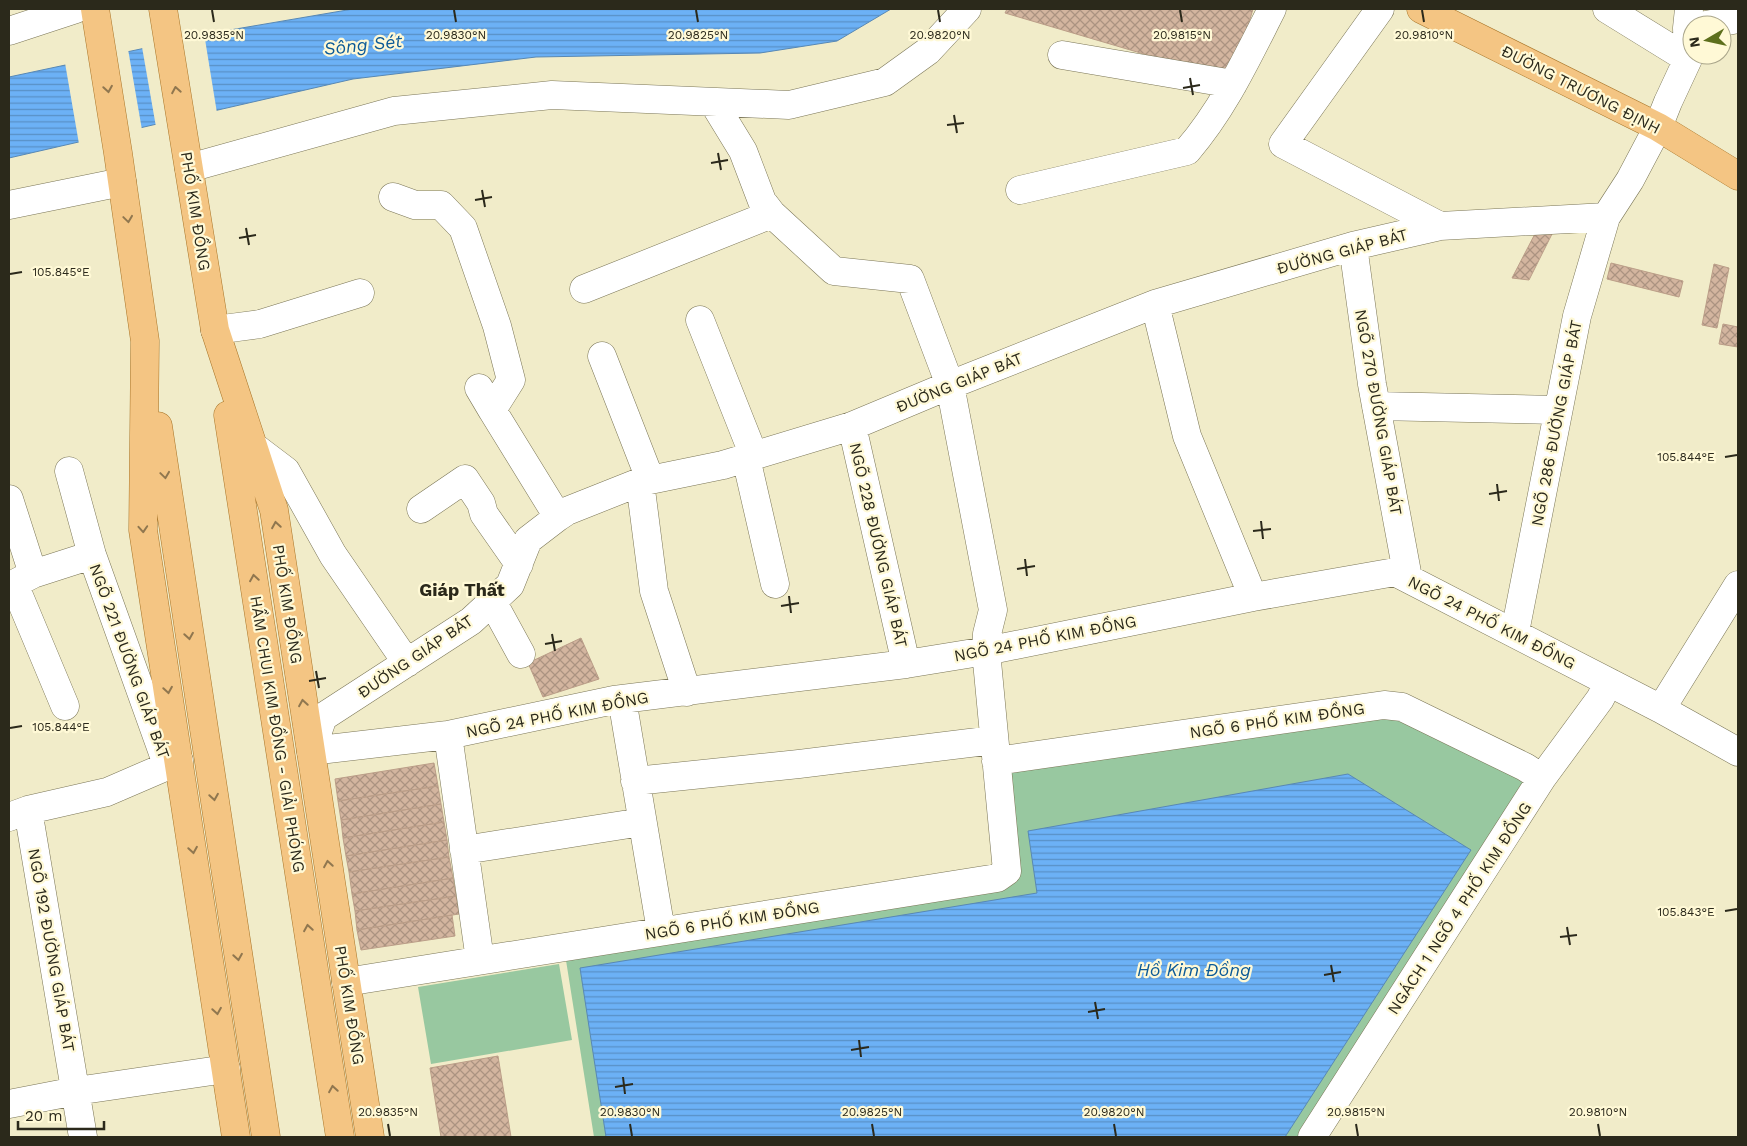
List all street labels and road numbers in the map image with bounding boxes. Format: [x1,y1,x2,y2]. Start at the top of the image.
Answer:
street label: ĐƯỜNG TRƯƠNG ĐỊNH [1498,41,1663,138]
street label: PHỐ KIM ĐỒNG [177,150,215,272]
street label: ĐƯỜNG GIÁP BÁT [1275,225,1410,278]
street label: NGÕ 270 ĐƯỜNG GIÁP BÁT [1351,308,1406,517]
street label: NGÕ 286 ĐƯỜNG GIÁP BÁT [1527,318,1586,528]
street label: ĐƯỜNG GIÁP BÁT [893,348,1025,416]
street label: NGÕ 228 ĐƯỜNG GIÁP BÁT [846,441,911,650]
street label: PHỐ KIM ĐỒNG [269,543,307,665]
street label: NGÕ 221 ĐƯỜNG GIÁP BÁT [85,561,174,761]
street label: NGÕ 24 PHỐ KIM ĐỒNG [1405,571,1579,673]
street label: HẦM CHUI KIM ĐỒNG - GIẢI PHÓNG [246,594,310,874]
street label: ĐƯỜNG GIÁP BÁT [354,611,477,702]
street label: NGÕ 24 PHỐ KIM ĐỒNG [952,611,1138,665]
street label: NGÕ 24 PHỐ KIM ĐỒNG [464,687,650,741]
street label: NGÕ 6 PHỐ KIM ĐỒNG [1188,698,1366,742]
street label: NGÁCH 1 NGÕ 4 PHỐ KIM ĐỒNG [1383,798,1535,1018]
street label: NGÕ 192 ĐƯỜNG GIÁP BÁT [24,847,79,1053]
street label: NGÕ 6 PHỐ KIM ĐỒNG [643,896,821,944]
street label: PHỐ KIM ĐỒNG [331,944,369,1066]

